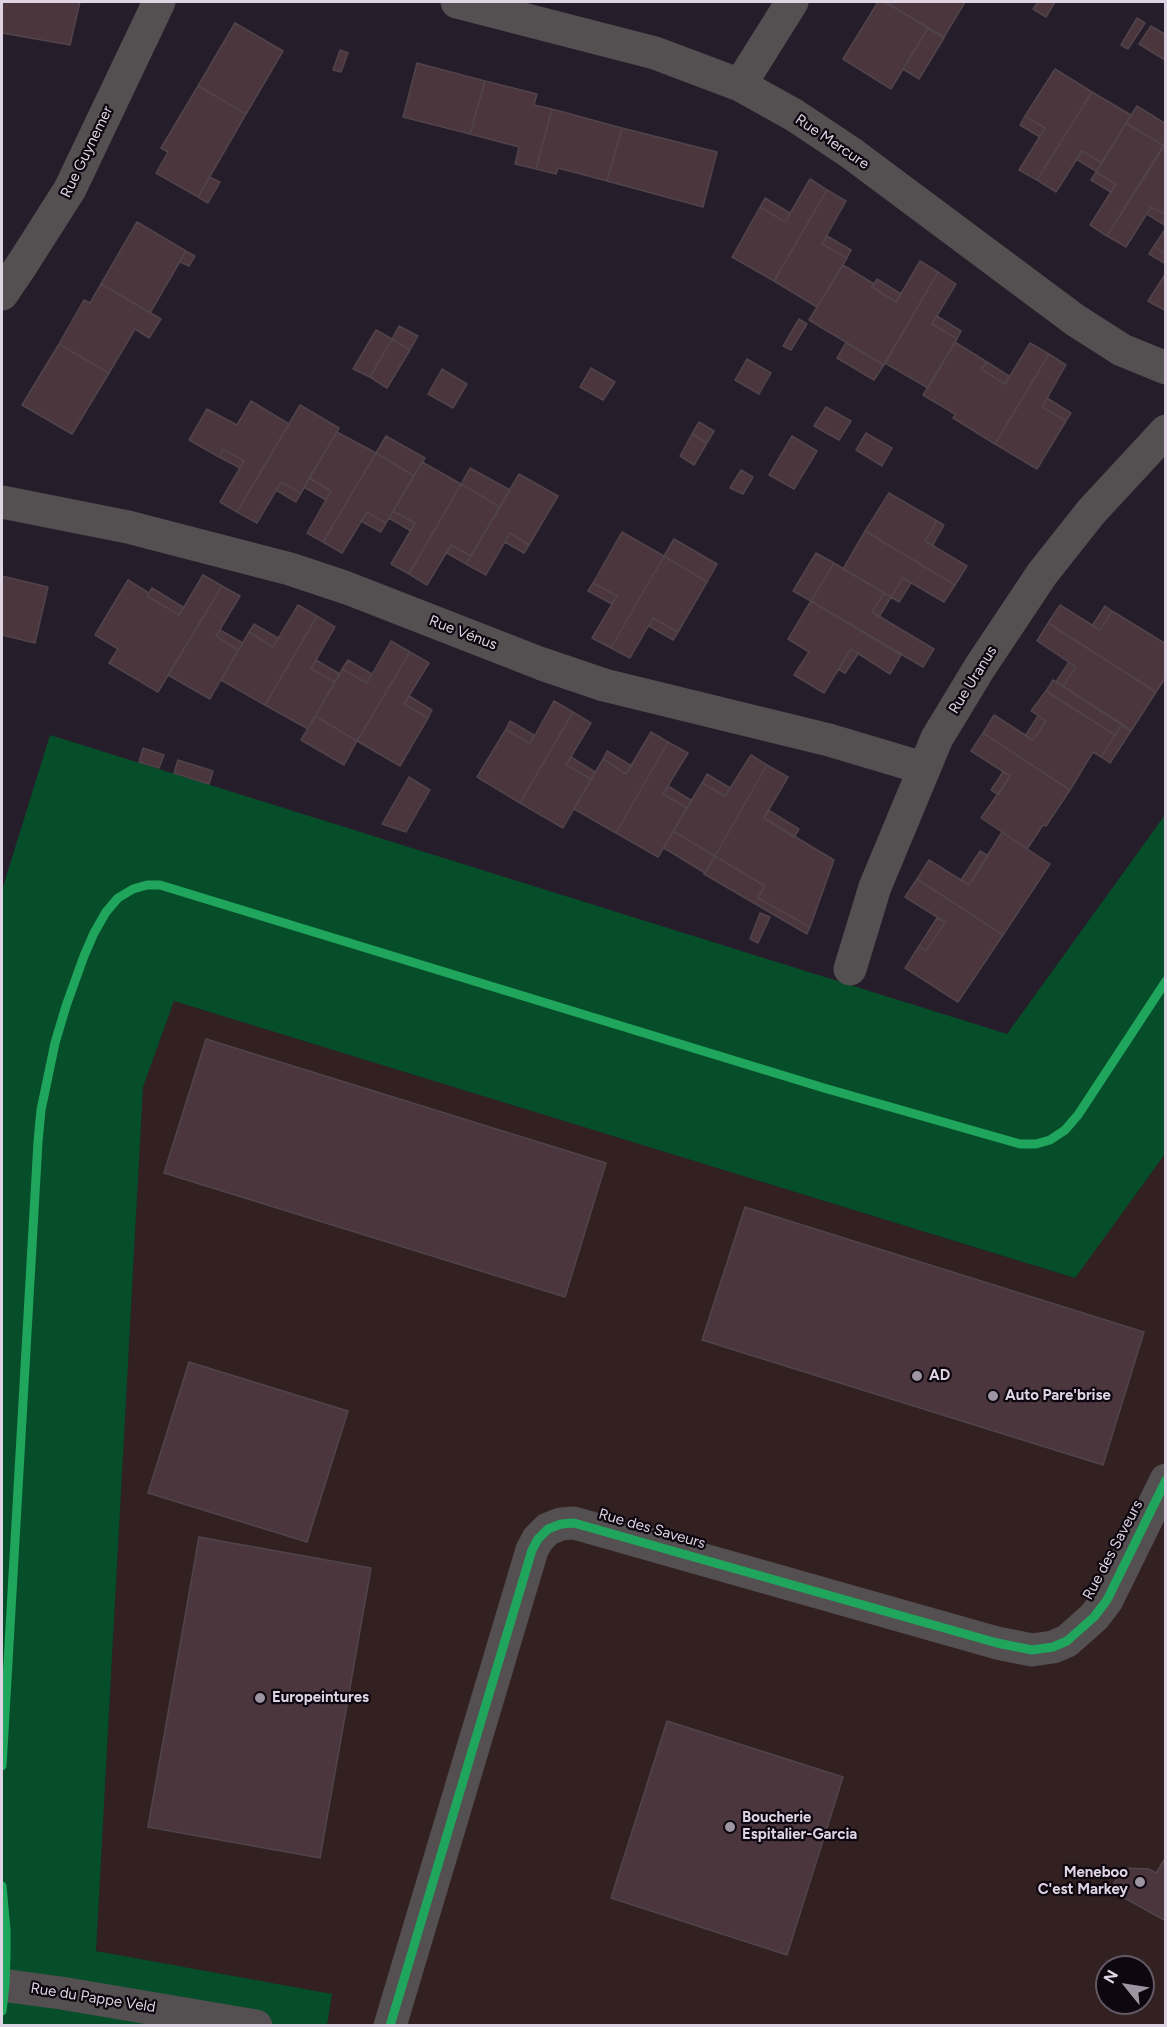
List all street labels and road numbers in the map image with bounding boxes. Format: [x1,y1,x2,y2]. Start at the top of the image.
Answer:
street label: Rue Guynemer [57,103,117,201]
street label: Rue Mercure [792,111,872,173]
street label: Rue Vénus [426,612,500,654]
street label: Rue Uranus [945,643,1001,717]
street label: Rue des Saveurs [1079,1497,1147,1603]
street label: Rue des Saveurs [596,1505,708,1553]
street label: Rue du Pappe Veld [29,1979,157,2017]

